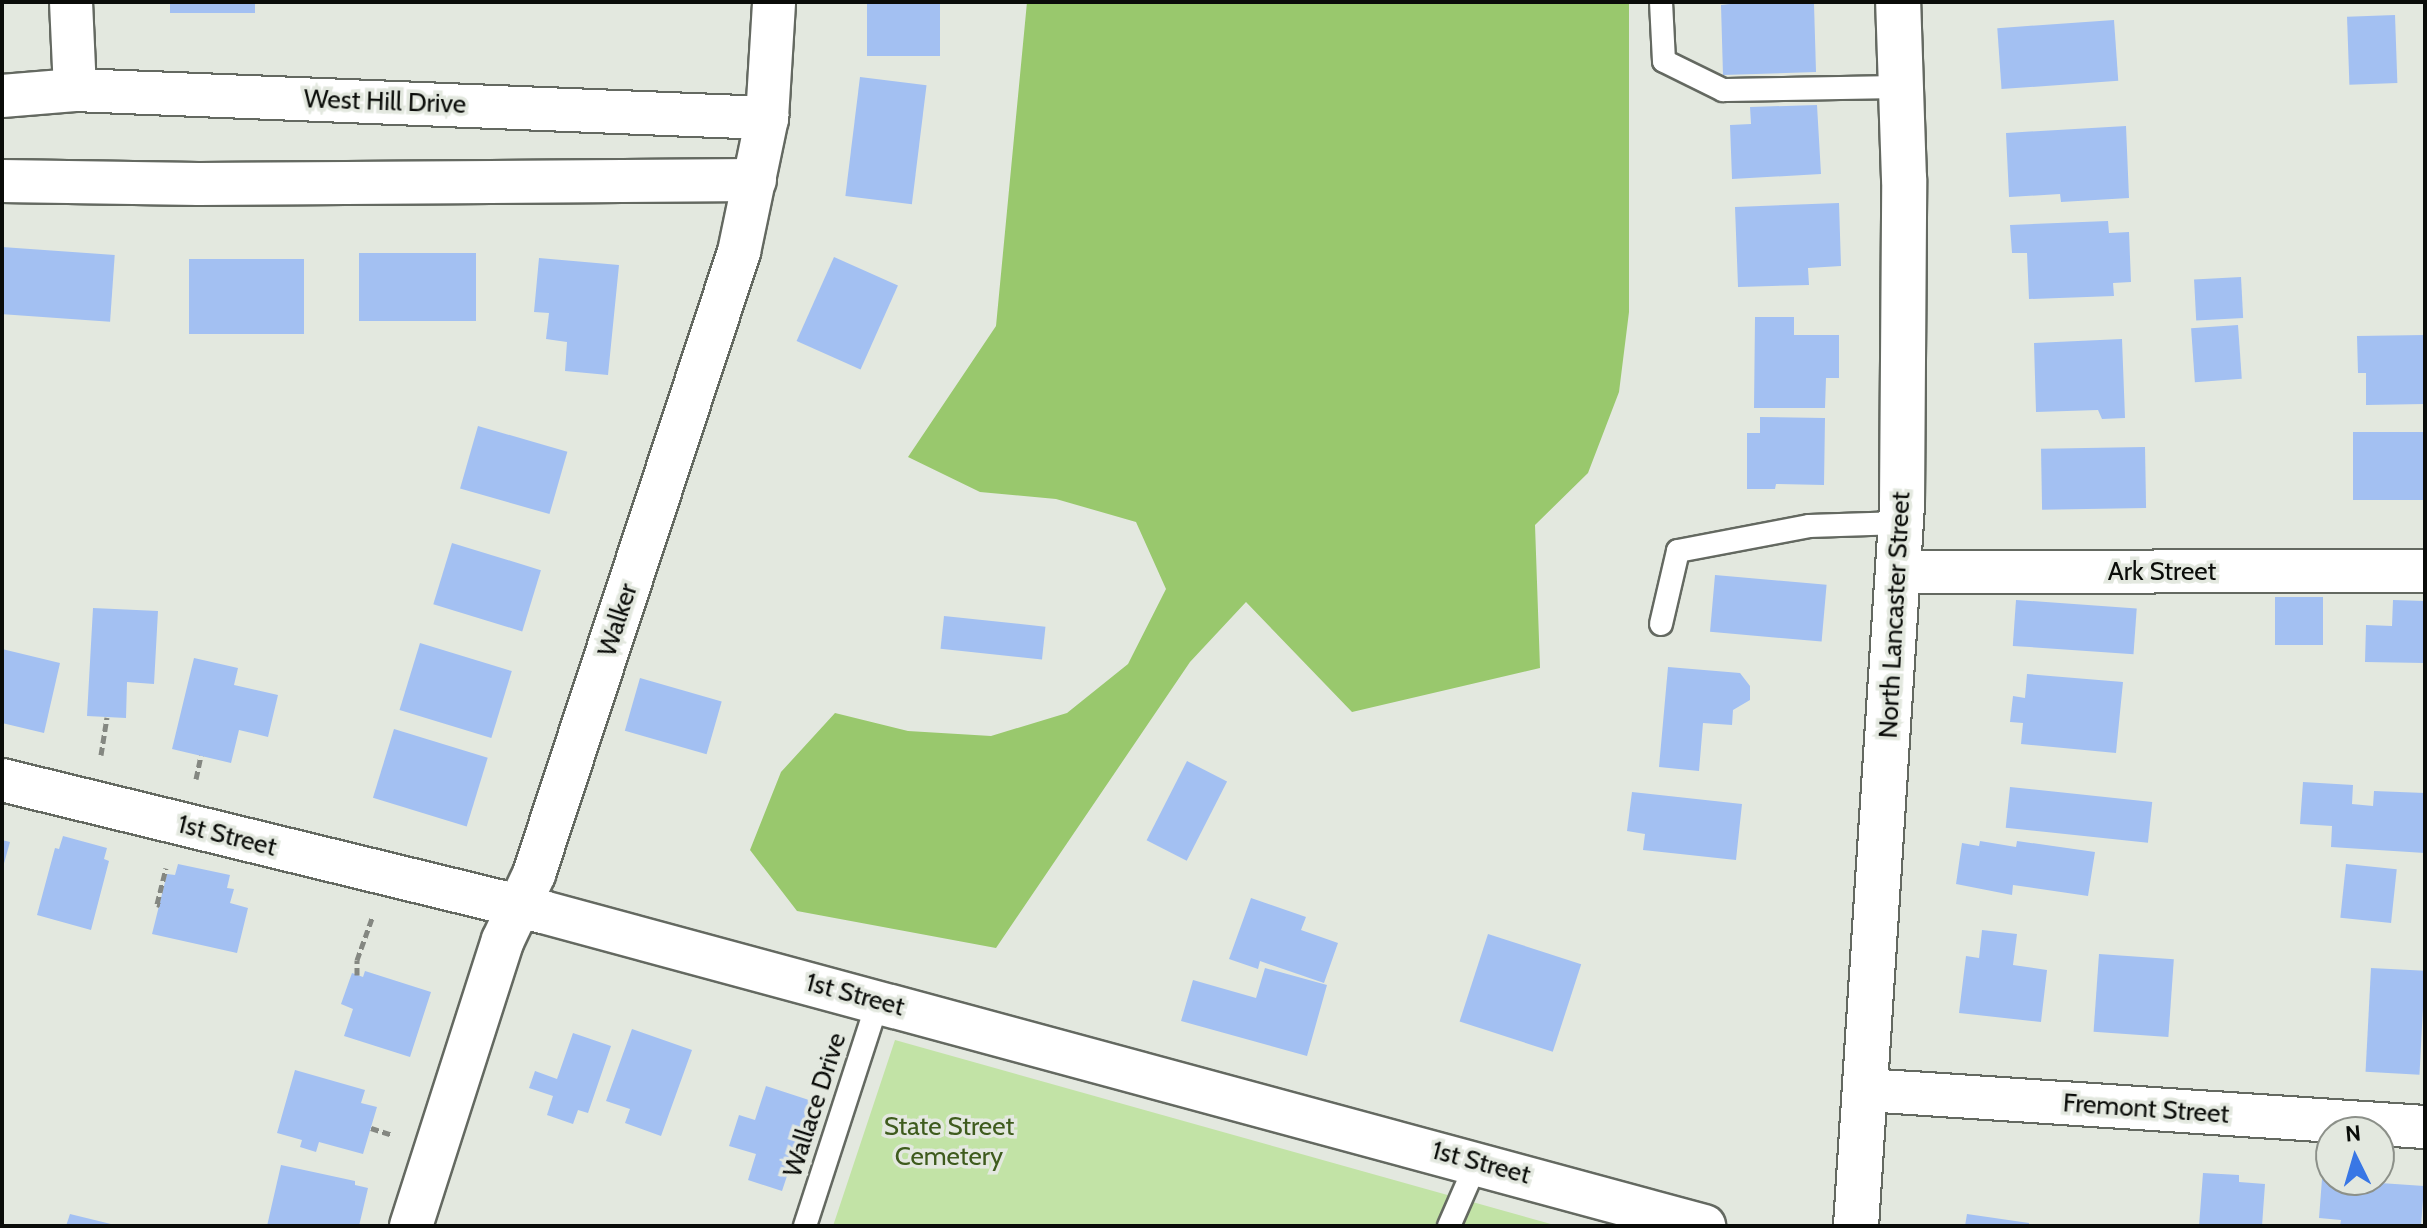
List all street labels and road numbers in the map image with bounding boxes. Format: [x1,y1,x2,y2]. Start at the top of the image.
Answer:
street label: West Hill Drive [303,84,467,120]
street label: North Lancaster Street [1873,491,1917,739]
street label: Ark Street [2108,556,2216,588]
street label: Walker [592,580,644,660]
street label: 1st Street [174,809,280,863]
street label: 1st Street [802,967,908,1023]
street label: Wallace Drive [777,1029,853,1181]
street label: Fremont Street [2062,1088,2230,1130]
street label: 1st Street [1428,1135,1534,1191]

